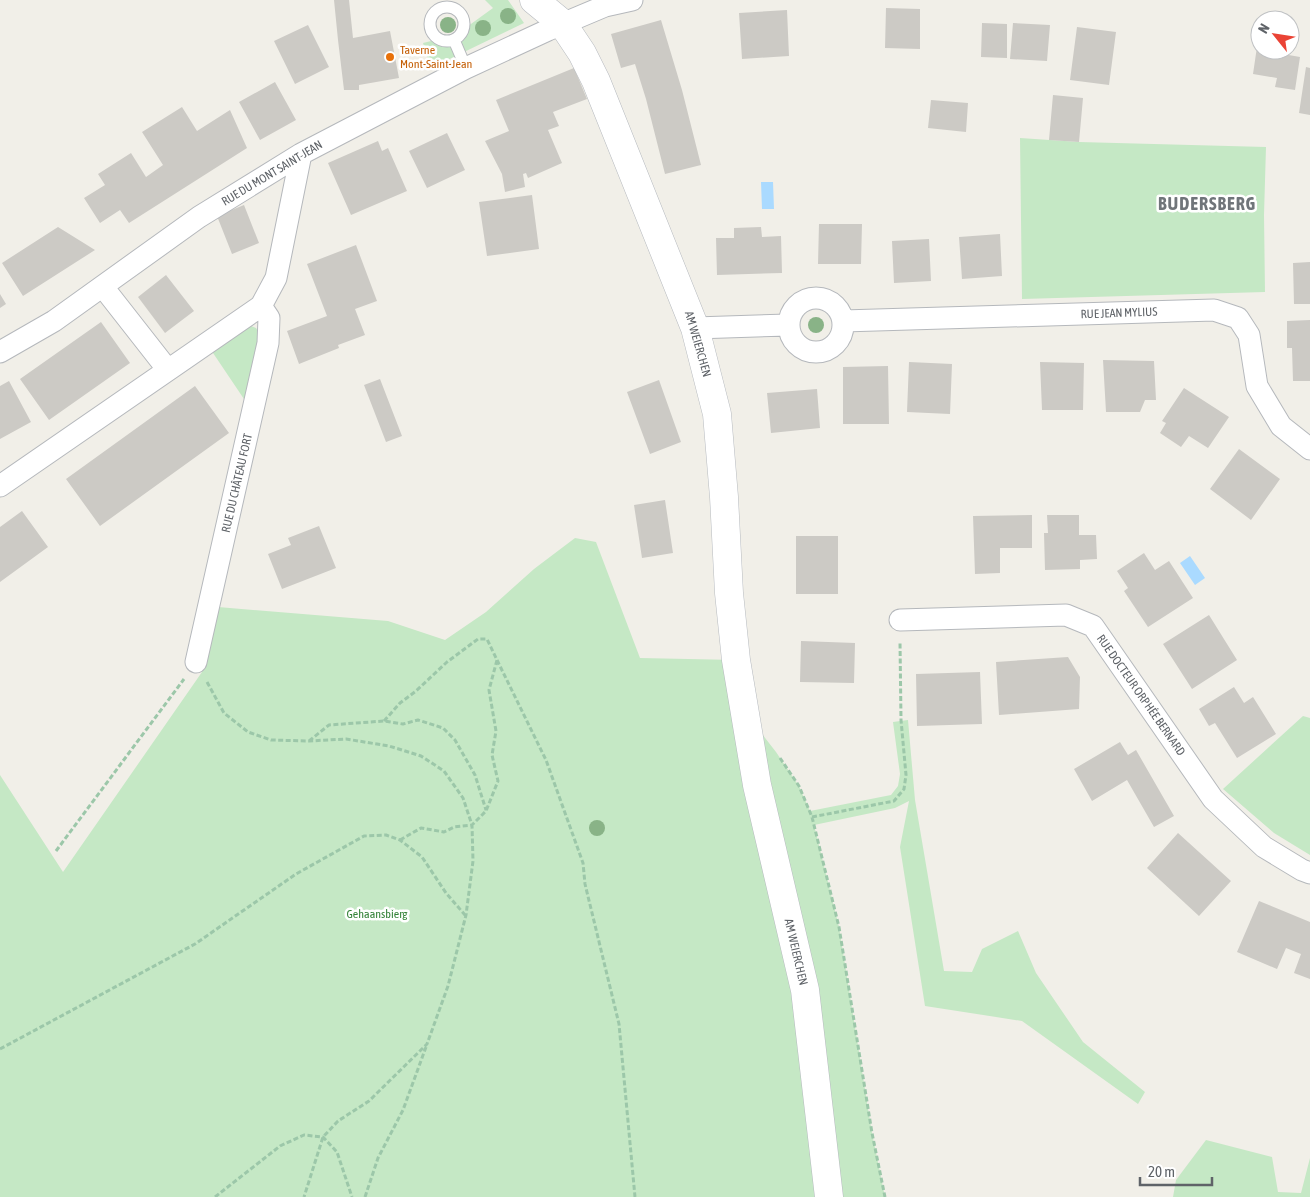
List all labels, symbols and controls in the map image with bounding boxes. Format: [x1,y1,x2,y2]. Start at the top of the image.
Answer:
north arrow [1250,10,1300,60]
text: N [1255,21,1273,36]
place label: Taverne Mont-Saint-Jean [400,43,472,71]
marker: Taverne Mont-Saint-Jean [384,51,396,63]
street label: RUE DU MONT SAINT-JEAN [219,137,325,209]
district label: BUDERSBERG [1158,193,1256,214]
street label: RUE JEAN MYLIUS [1080,305,1158,321]
street label: AM WEIERCHEN [682,309,714,379]
street label: RUE DU CHÂTEAU FORT [219,431,255,534]
street label: RUE DOCTEUR ORPHÉE BERNARD [1094,632,1188,758]
park label: Gehaansbierg [346,907,408,921]
street label: AM WEIERCHEN [782,917,810,987]
scale bar [1140,1154,1212,1186]
text: 20 m [1148,1163,1175,1180]

